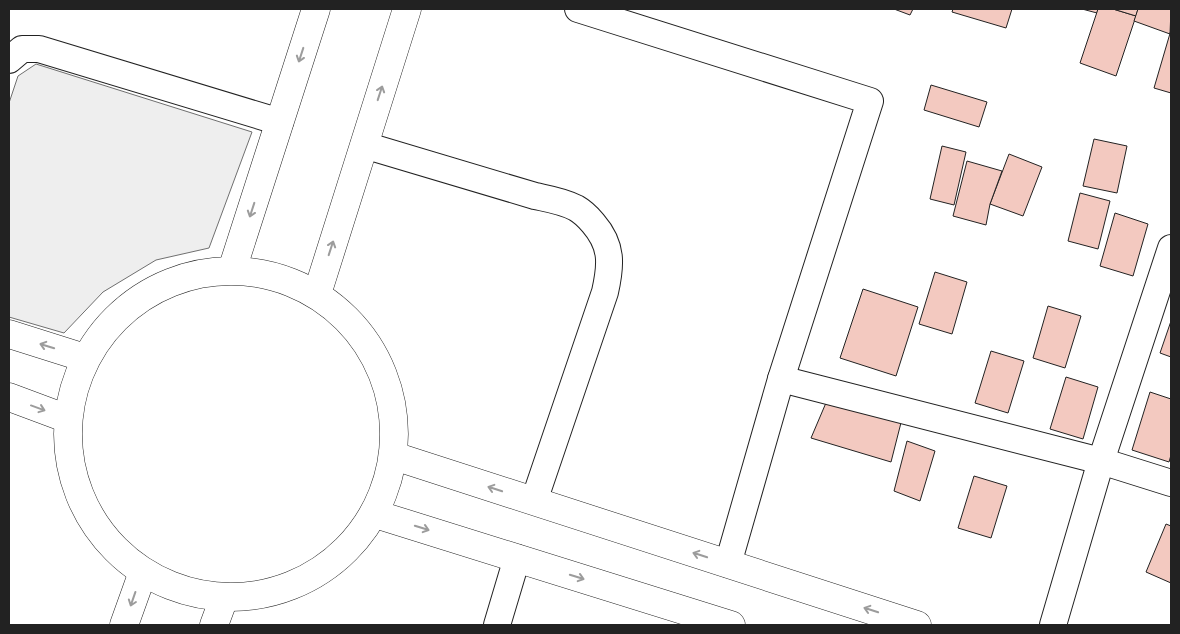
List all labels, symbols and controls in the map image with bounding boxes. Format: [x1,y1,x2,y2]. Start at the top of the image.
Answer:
one-way arrow [296,47,306,63]
one-way arrow [376,85,386,101]
one-way arrow [246,202,256,218]
one-way arrow [327,240,337,256]
one-way arrow [39,341,55,351]
one-way arrow [30,404,46,413]
one-way arrow [488,484,503,493]
one-way arrow [414,524,430,534]
one-way arrow [692,550,708,559]
one-way arrow [569,573,584,582]
one-way arrow [128,590,138,606]
one-way arrow [863,605,879,615]

